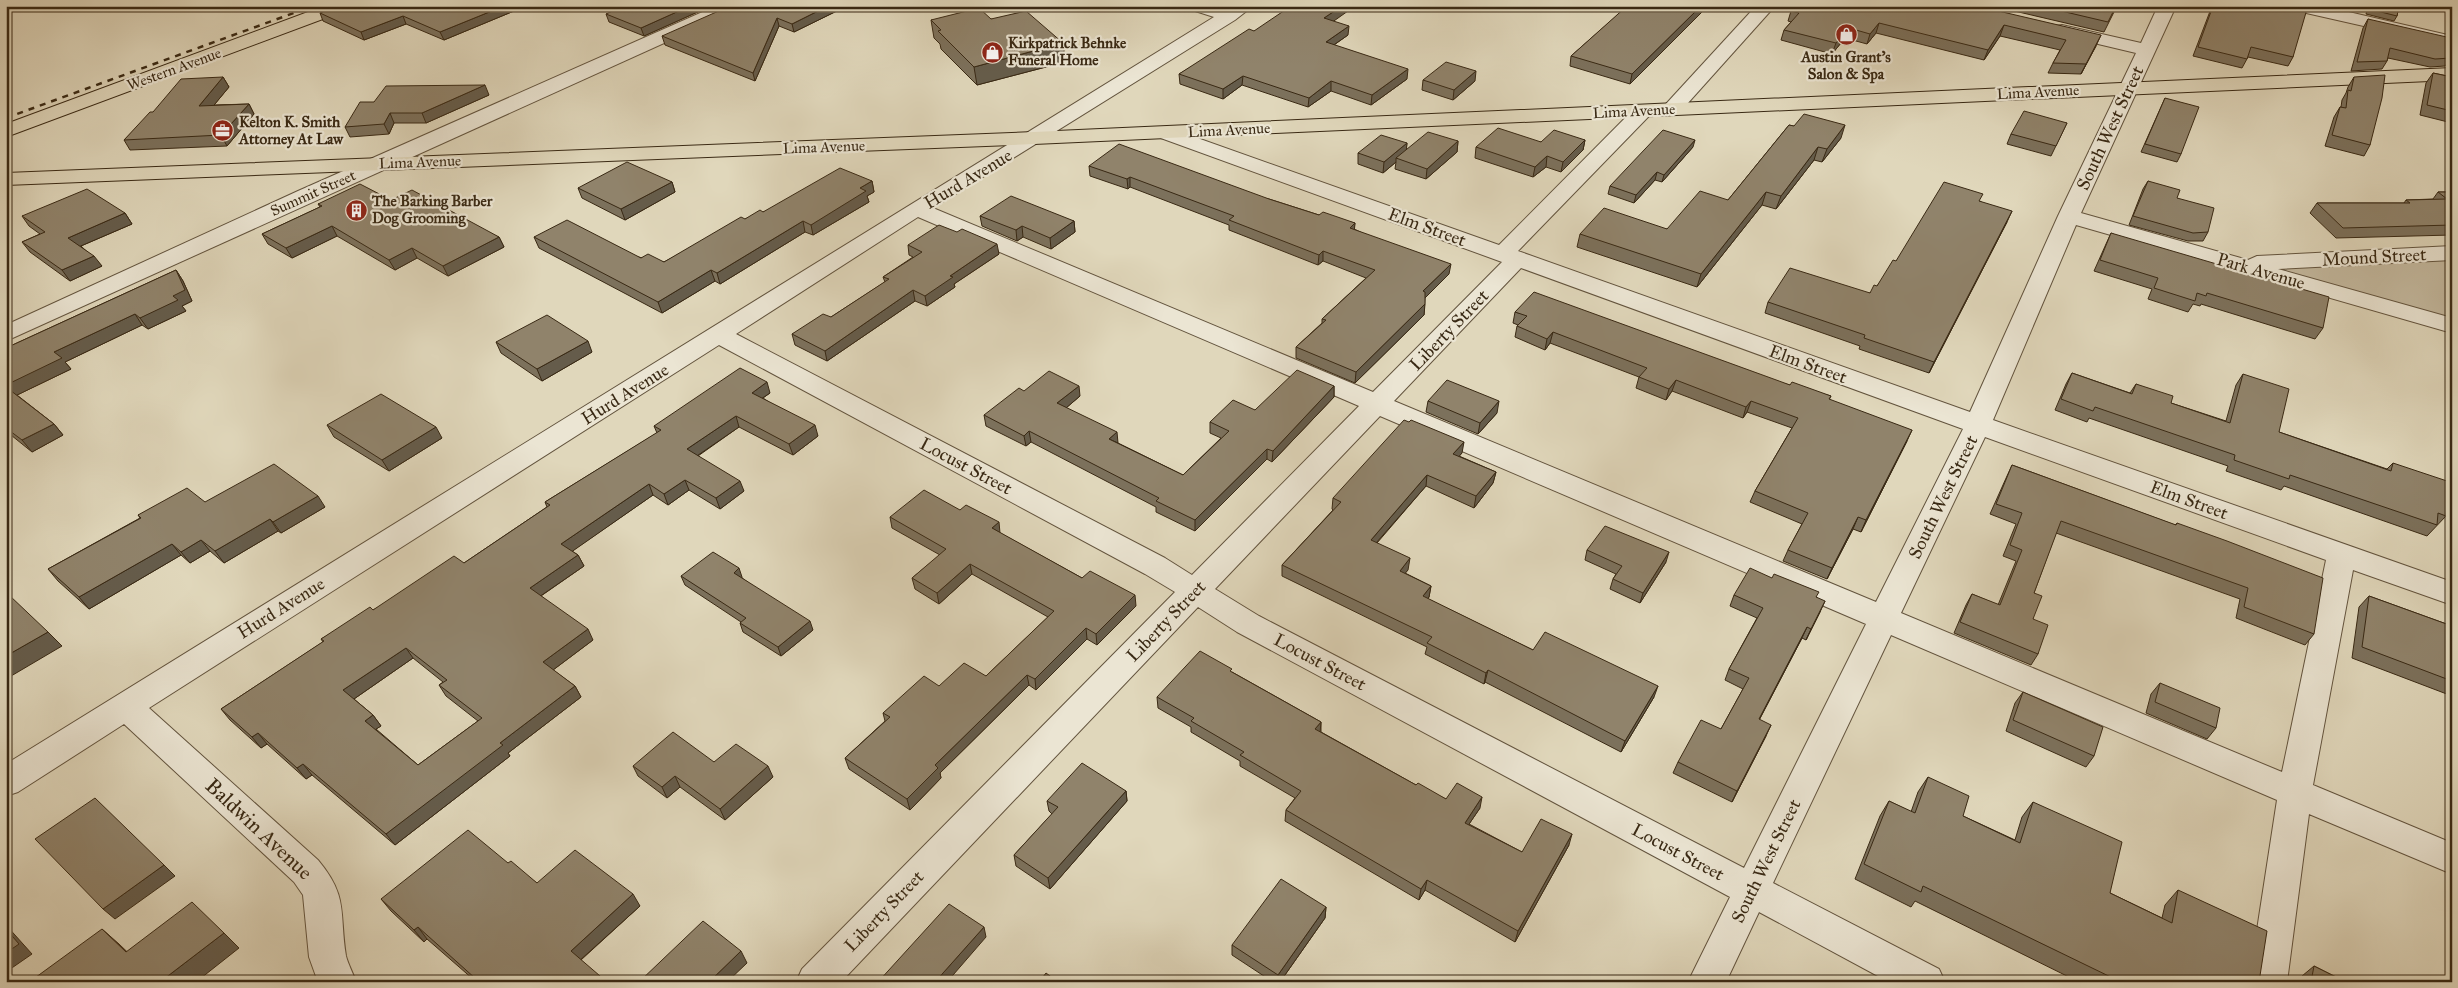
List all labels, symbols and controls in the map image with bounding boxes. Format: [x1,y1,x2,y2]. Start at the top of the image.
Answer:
shop icon: Austin Grant's Salon & Spa [1834,22,1858,46]
place label: Kirkpatrick Behnke Funeral Home [1008,34,1127,69]
shop icon: Kirkpatrick Behnke Funeral Home [980,40,1004,64]
street label: Western Avenue [124,44,224,94]
place label: Austin Grant's Salon & Spa [1800,48,1891,84]
street label: South West Street [2072,62,2149,194]
street label: Lima Avenue [1996,81,2080,103]
street label: Lima Avenue [1592,100,1676,122]
place label: Kelton K. Smith Attorney At Law [238,113,344,149]
office icon: Kelton K. Smith Attorney At Law [211,119,235,143]
street label: Lima Avenue [1187,119,1271,141]
street label: Lima Avenue [783,137,865,157]
street label: Hurd Avenue [920,144,1016,214]
street label: Lima Avenue [379,152,461,172]
street label: Summit Street [267,166,359,220]
place label: The Barking Barber Dog Grooming [371,192,493,228]
building icon: The Barking Barber Dog Grooming [344,198,368,222]
street label: Elm Street [1385,203,1470,251]
street label: Mound Street [2321,243,2427,271]
street label: Park Avenue [2214,248,2308,294]
street label: Liberty Street [1405,284,1494,375]
street label: Elm Street [1766,340,1851,388]
street label: Hurd Avenue [577,359,673,429]
street label: South West Street [1904,431,1983,562]
street label: Locust Street [916,433,1016,500]
street label: Elm Street [2147,476,2232,524]
street label: Hurd Avenue [233,573,329,643]
street label: Liberty Street [1122,575,1211,666]
street label: Locust Street [1270,629,1370,696]
street label: Baldwin Avenue [200,773,318,885]
street label: South West Street [1727,795,1806,926]
street label: Locust Street [1628,819,1728,886]
street label: Liberty Street [840,865,929,956]

